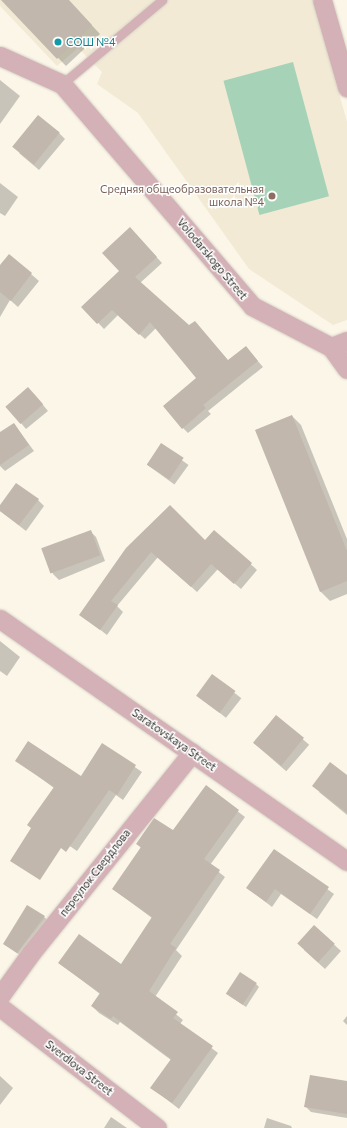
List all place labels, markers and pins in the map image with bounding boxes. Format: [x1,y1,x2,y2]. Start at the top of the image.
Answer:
place label: СОШ №4 [66,35,116,49]
marker: СОШ №4 [53,37,63,47]
place label: Средняя общеобразовательная школа №4 [100,183,264,209]
marker: Средняя общеобразовательная школа №4 [267,191,277,201]

